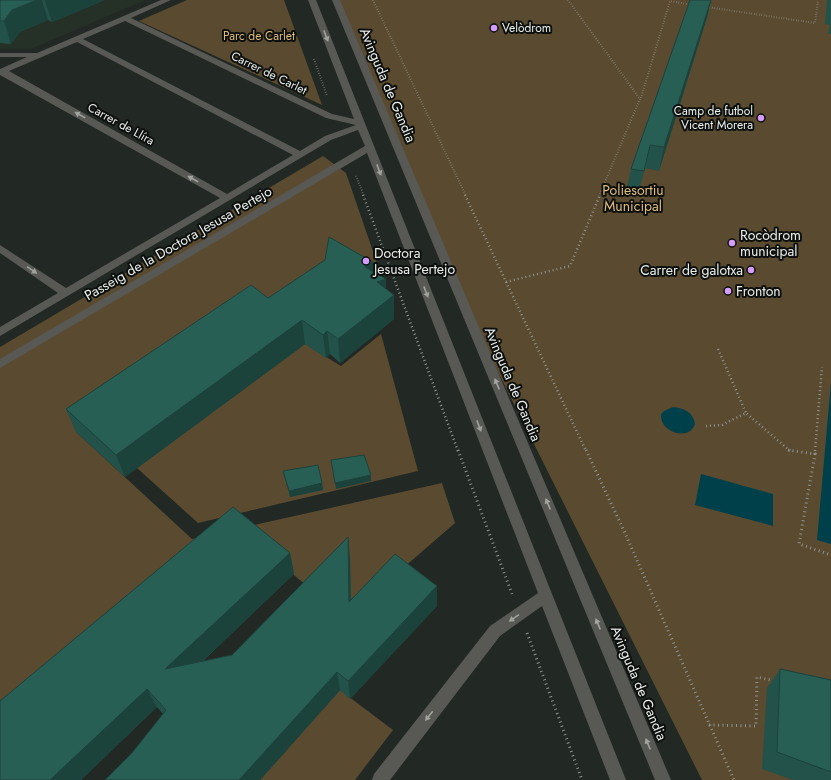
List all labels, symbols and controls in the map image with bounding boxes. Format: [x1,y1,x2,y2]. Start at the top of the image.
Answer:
place label: Velòdrom [502,19,551,37]
marker: Velòdrom [489,23,499,33]
street label: Avinguda de Gandia [355,25,421,145]
park label: Parc de Carlet [223,27,295,45]
one-way arrow [324,31,330,43]
street label: Carrer de Carlet [228,47,310,99]
street label: Carrer de Llíra [84,98,158,150]
place label: Camp de futbol Vicent Morera [674,102,753,134]
one-way arrow [74,112,86,119]
marker: Camp de futbol Vicent Morera [756,113,766,123]
one-way arrow [377,165,383,177]
one-way arrow [187,175,199,182]
park label: Poliesortiu Municipal [602,180,664,216]
street label: Passeig de la Doctora Jesusa Pertejo [81,181,276,305]
place label: Rocòdrom municipal [740,225,801,261]
marker: Rocòdrom municipal [727,238,737,248]
place label: Doctora Jesusa Pertejo [372,243,455,279]
marker: Doctora Jesusa Pertejo [361,256,371,266]
place label: Carrer de galotxa [640,260,743,280]
marker: Carrer de galotxa [746,265,756,275]
one-way arrow [27,266,38,274]
place label: Fronton [736,281,781,301]
one-way arrow [424,286,430,298]
marker: Fronton [723,286,733,296]
street label: Avinguda de Gandia [480,324,546,444]
one-way arrow [494,378,500,390]
one-way arrow [476,420,482,432]
one-way arrow [544,498,550,510]
one-way arrow [508,614,519,622]
one-way arrow [595,619,601,630]
street label: Avinguda de Gandia [606,623,672,743]
one-way arrow [425,711,434,722]
one-way arrow [645,738,651,750]

